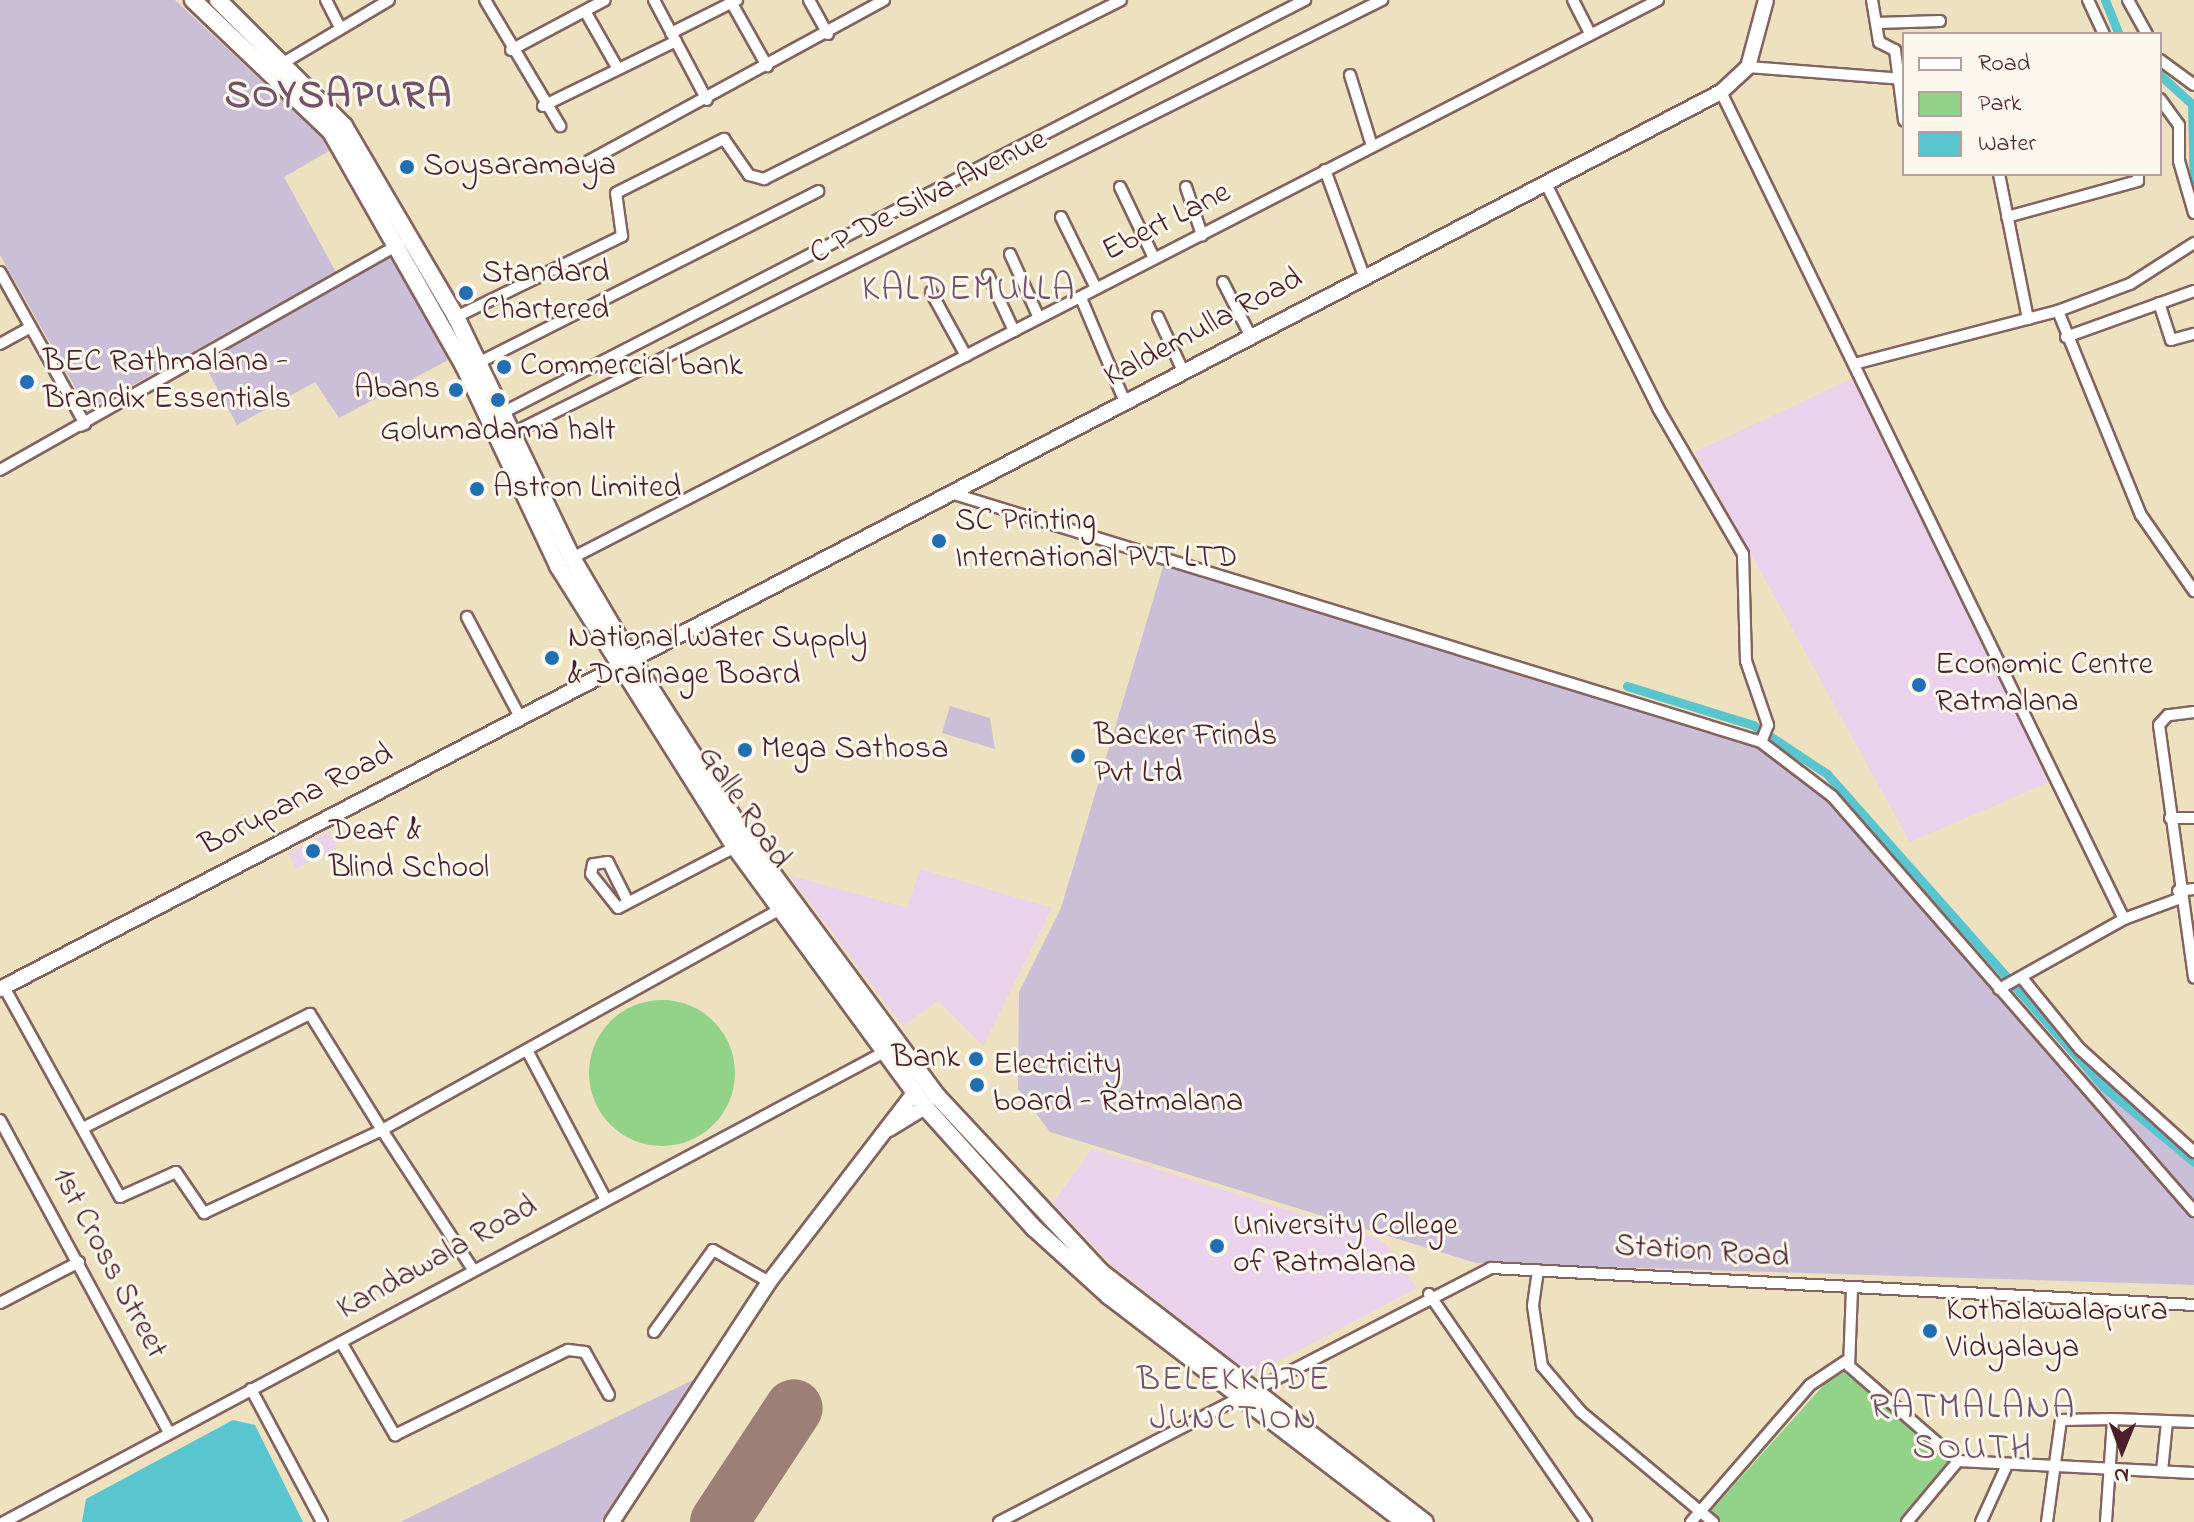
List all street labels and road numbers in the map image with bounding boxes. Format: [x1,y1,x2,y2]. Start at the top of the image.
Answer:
street label: C P De Silva Avenue [804,122,1054,274]
street label: Ebert Lane [1097,174,1237,272]
street label: Kaldemulla Road [1098,261,1310,397]
street label: Borupana Road [194,736,400,866]
street label: Galle Road [688,739,798,877]
street label: 1st Cross Street [42,1162,174,1366]
street label: Kandawala Road [331,1188,545,1330]
street label: Station Road [1613,1228,1791,1278]

